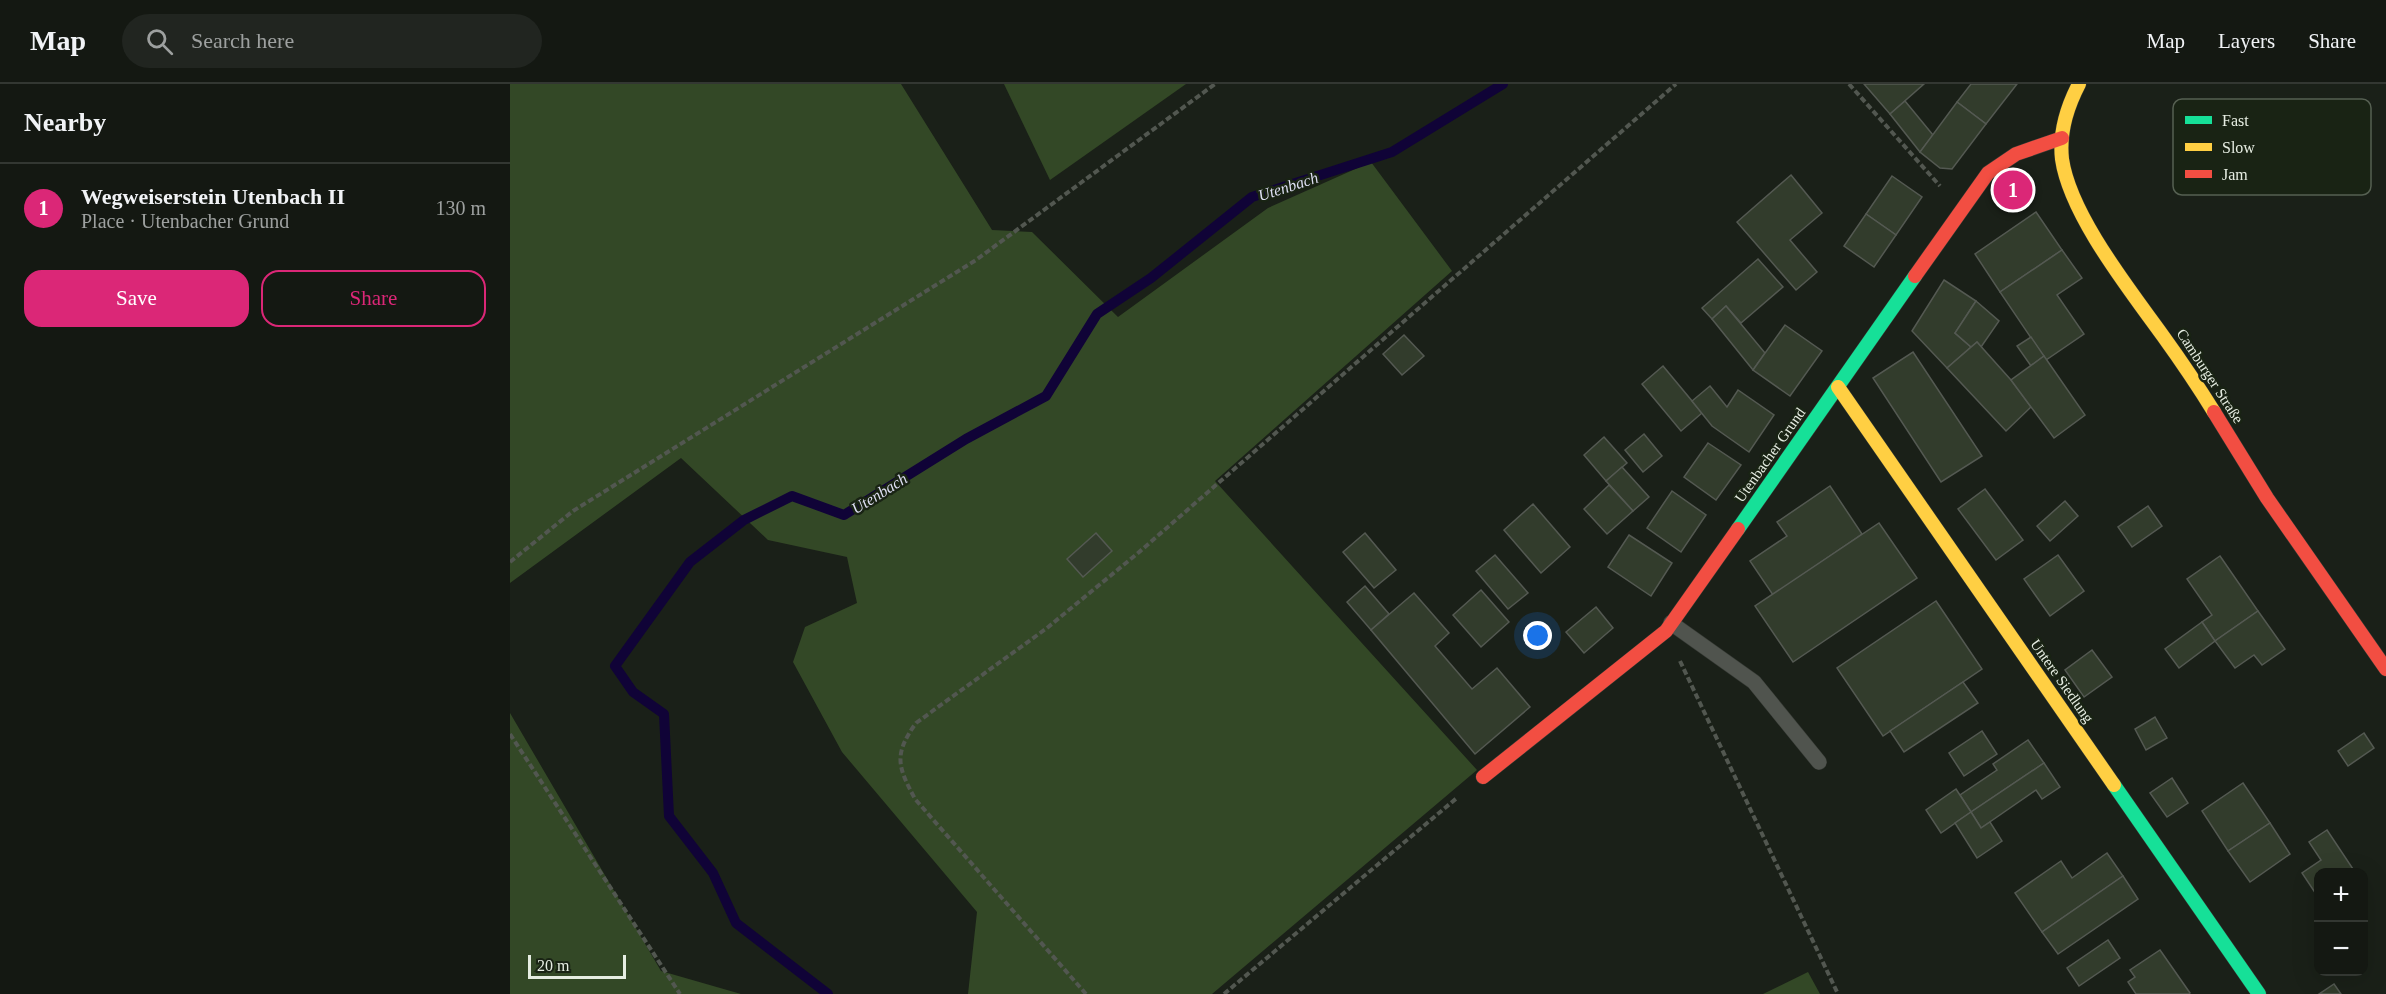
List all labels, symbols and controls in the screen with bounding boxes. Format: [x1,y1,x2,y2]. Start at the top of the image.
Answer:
search box [122,14,542,68]
text: Map [30,25,86,56]
icon: search [143,25,176,58]
text: Search here [191,28,294,53]
text: Map [2147,29,2185,53]
text: Layers [2218,29,2275,53]
text: Share [2308,29,2356,53]
legend [2173,99,2371,195]
text: Nearby [24,108,106,137]
text: Fast [2222,112,2249,129]
text: Slow [2222,139,2255,156]
text: Jam [2222,166,2248,183]
pin: 1 [1994,168,2032,212]
water label: Utenbach [1256,169,1320,204]
text: Wegweiserstein Utenbach II [81,184,345,209]
text: 1 [39,197,49,219]
text: 130 m [435,197,486,219]
text: Place · Utenbacher Grund [81,210,289,232]
button: Save [24,270,249,327]
button: Share [261,270,486,327]
street label: Camburger Straße [2174,326,2247,426]
street label: Utenbacher Grund [1732,404,1809,505]
water label: Utenbach [848,470,910,517]
your location [1523,621,1552,650]
street label: Untere Siedlung [2027,636,2097,726]
map controls [2314,868,2368,976]
button: + [2314,868,2368,922]
button: − [2314,922,2368,976]
scale bar [528,952,626,980]
text: 20 m [537,957,569,974]

